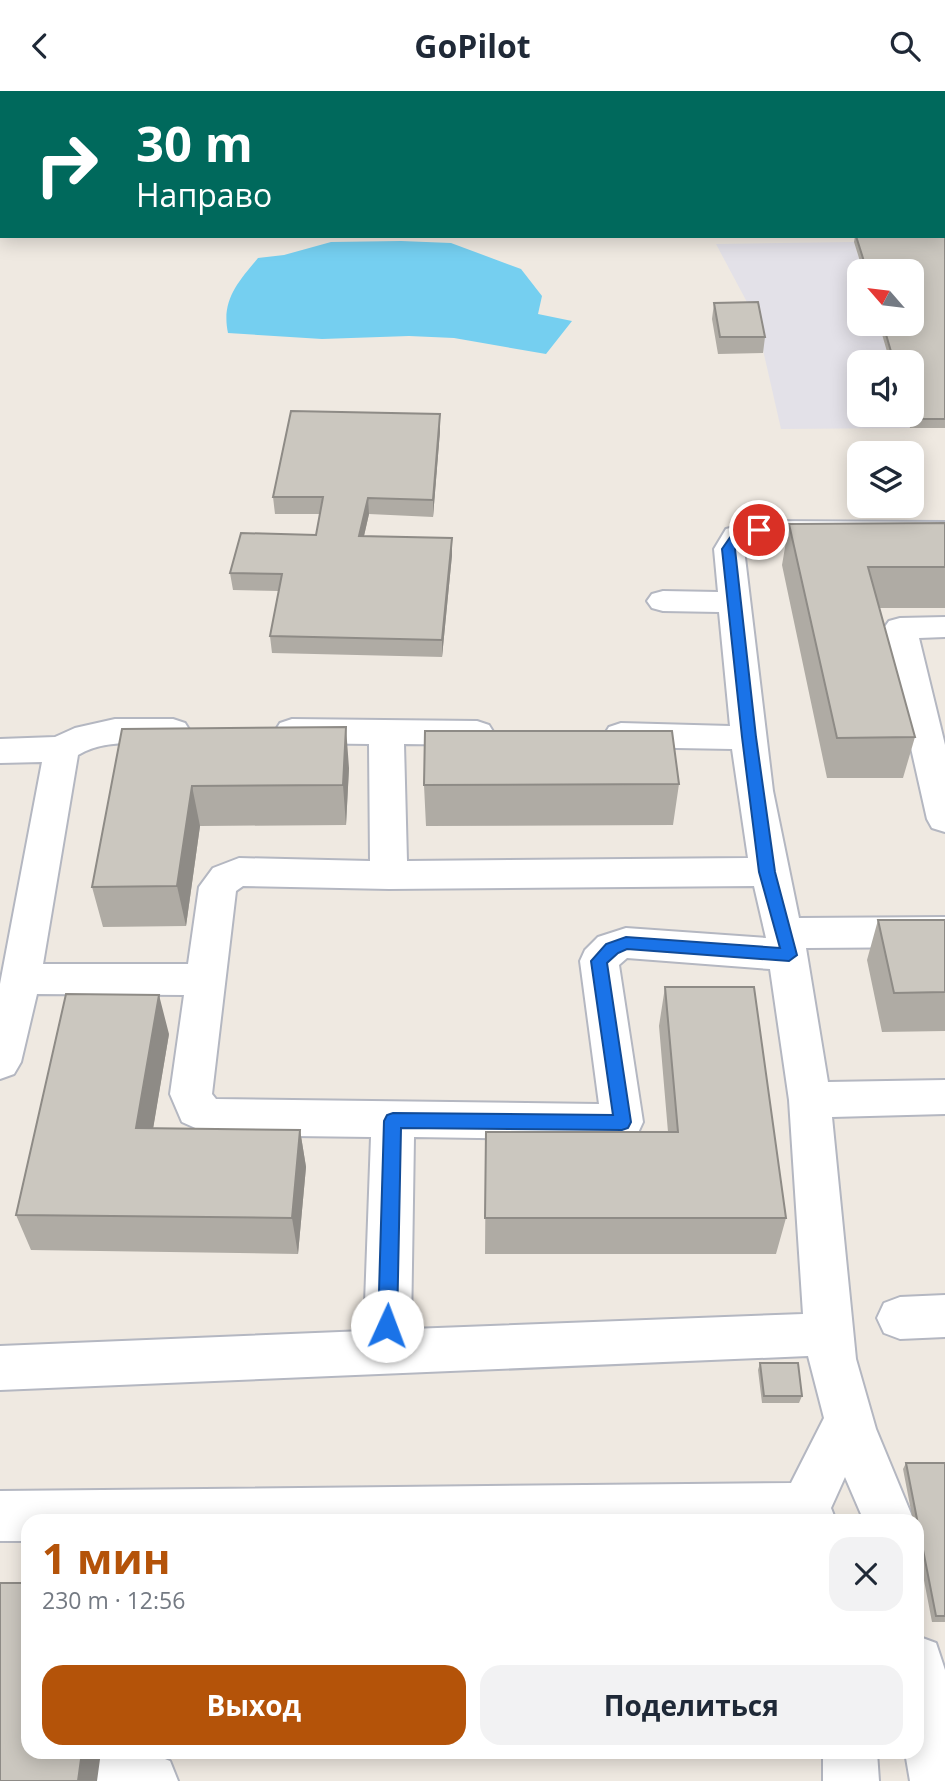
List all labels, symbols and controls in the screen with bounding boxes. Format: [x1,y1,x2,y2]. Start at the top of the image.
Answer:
text: GoPilot [414,24,531,67]
icon: back [21,27,59,65]
icon: search [886,27,924,65]
text: 30 m [136,110,253,176]
icon: right [21,119,112,210]
text: Направо [136,173,272,216]
north arrow [847,259,924,336]
map controls [847,259,924,518]
button: sound [847,350,924,427]
button: layers [847,441,924,518]
pin [729,500,789,560]
icon: arrive [740,511,778,549]
position arrow [350,1289,424,1363]
text: 1 мин [42,1529,170,1586]
button: close [829,1537,903,1611]
text: 230 m · 12:56 [42,1584,185,1616]
button: Выход [42,1665,466,1745]
button: Поделиться [480,1665,903,1745]

